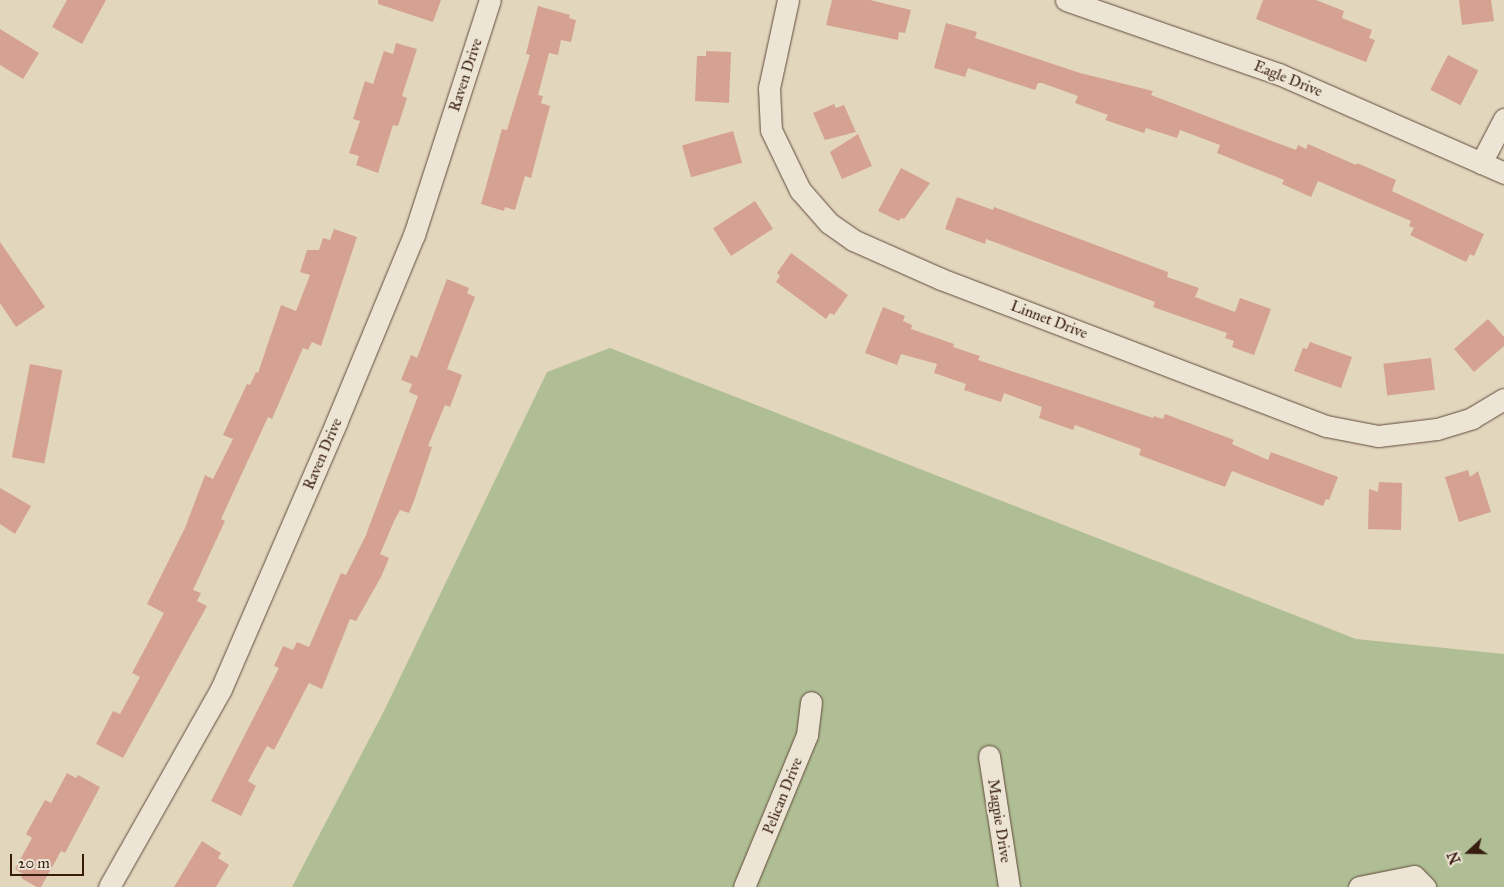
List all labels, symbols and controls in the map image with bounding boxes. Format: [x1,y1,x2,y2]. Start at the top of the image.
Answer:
street label: Raven Drive [446,36,486,114]
street label: Eagle Drive [1251,57,1325,101]
street label: Linnet Drive [1008,297,1090,343]
street label: Raven Drive [300,415,346,493]
street label: Pelican Drive [759,755,807,837]
street label: Magpie Drive [984,778,1014,864]
north arrow [1444,827,1494,877]
scale bar [12,844,86,876]
text: N [1444,849,1465,866]
text: 20 m [18,854,50,872]

